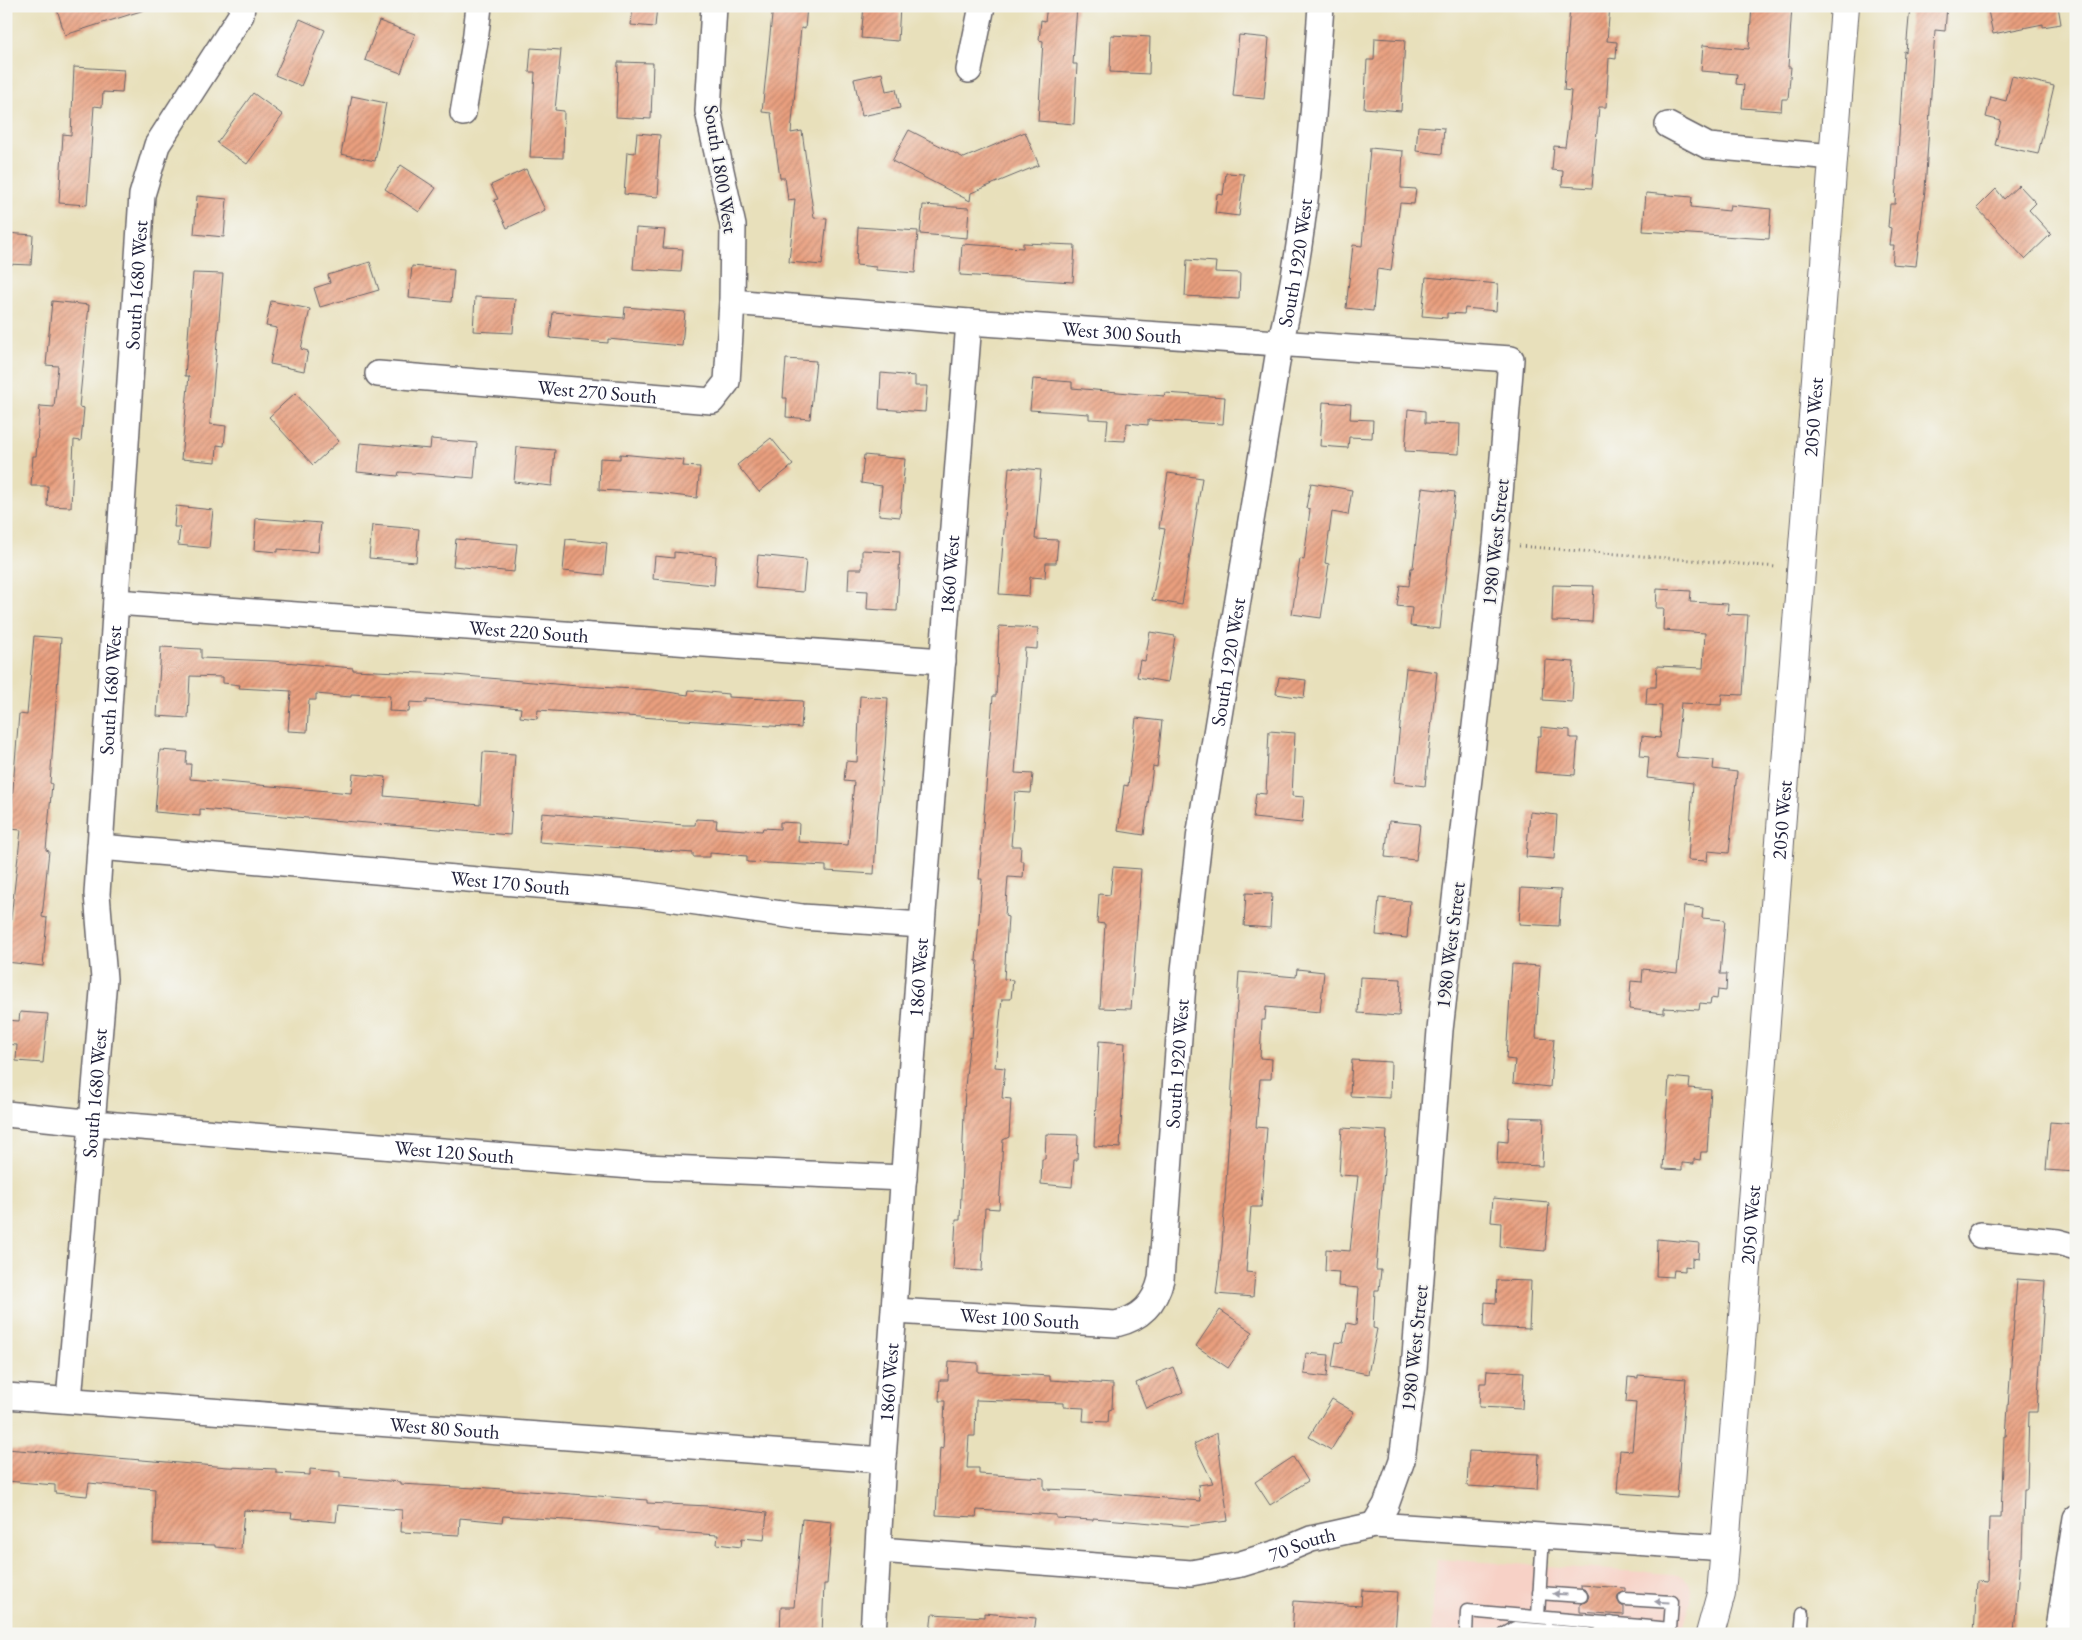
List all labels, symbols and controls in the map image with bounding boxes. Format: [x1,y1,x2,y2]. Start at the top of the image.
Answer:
street label: South 1800 West [698,103,744,236]
street label: South 1920 West [1271,196,1318,329]
street label: South 1680 West [119,219,153,351]
street label: West 300 South [1061,315,1183,349]
street label: West 270 South [536,374,658,410]
street label: 2050 West [1797,376,1829,458]
street label: 1980 West Street [1475,477,1515,607]
street label: 1860 West [933,533,965,615]
street label: South 1920 West [1204,595,1251,728]
street label: West 220 South [468,614,590,649]
street label: South 1680 West [93,624,127,756]
street label: 2050 West [1766,779,1798,860]
street label: West 170 South [450,865,571,901]
street label: 1980 West Street [1429,880,1471,1010]
street label: 1860 West [902,936,934,1018]
street label: South 1920 West [1159,997,1195,1129]
street label: South 1680 West [76,1027,113,1159]
street label: West 120 South [394,1134,515,1170]
street label: 2050 West [1734,1183,1766,1265]
street label: 1980 West Street [1394,1283,1434,1413]
street label: West 100 South [959,1302,1080,1335]
street label: 1860 West [873,1341,905,1423]
street label: West 80 South [389,1411,501,1445]
street label: 70 South [1265,1521,1338,1568]
one-way arrow [1552,1590,1568,1598]
one-way arrow [1653,1597,1669,1605]

